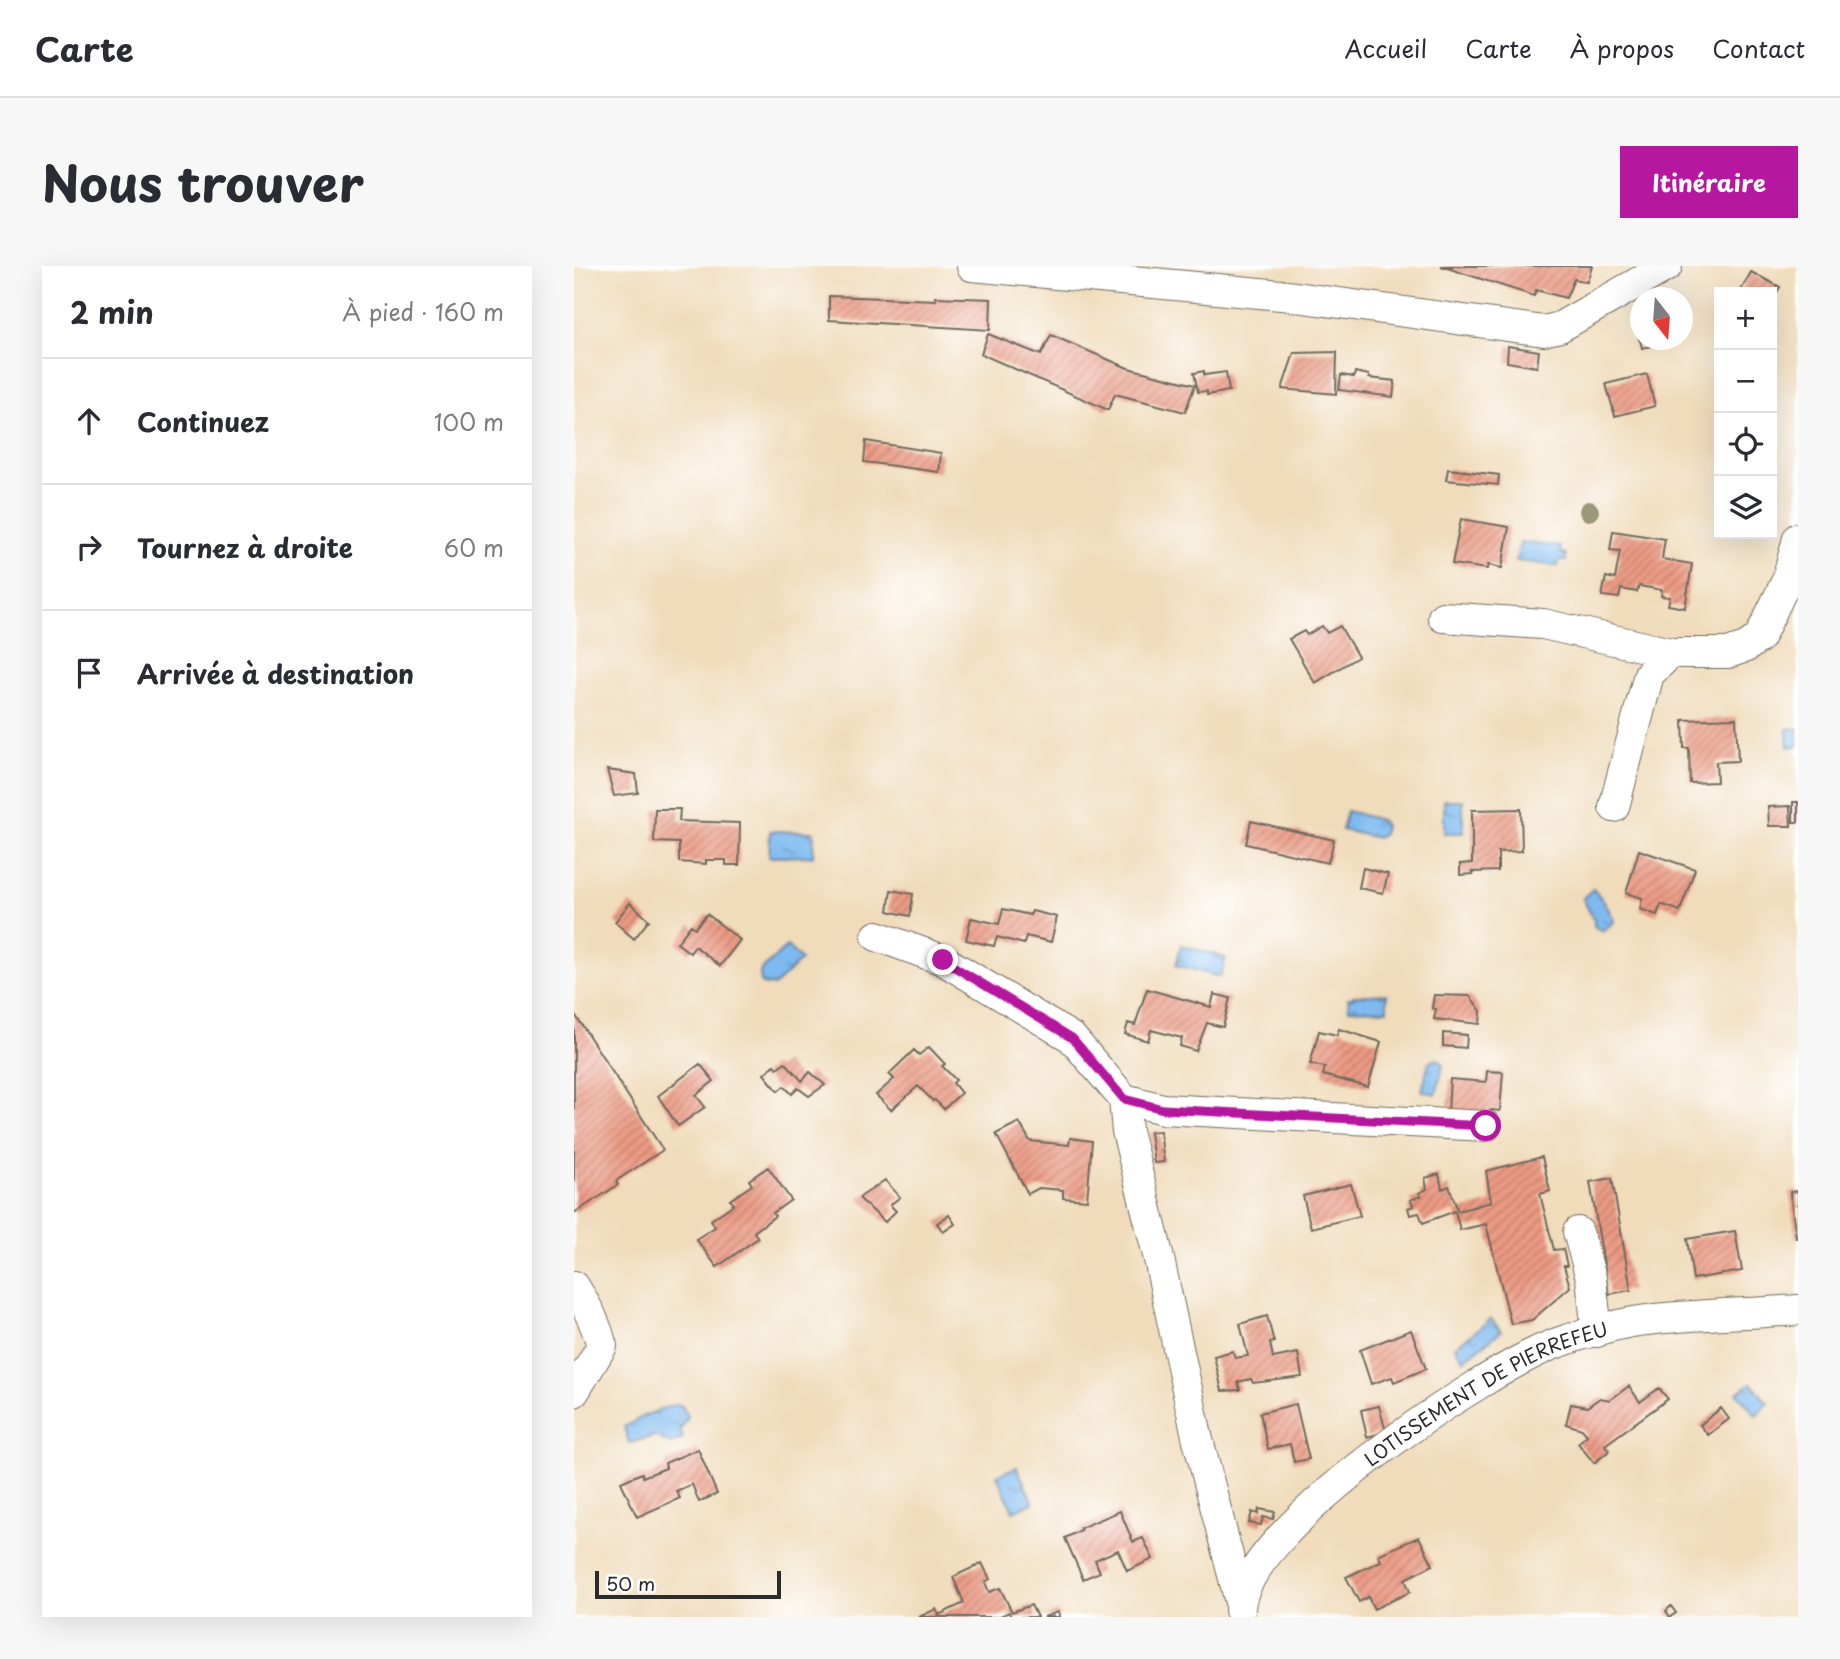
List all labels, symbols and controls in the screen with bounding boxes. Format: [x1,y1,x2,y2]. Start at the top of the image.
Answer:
text: Carte [35,23,134,73]
text: Accueil [1344,30,1427,66]
text: Carte [1465,30,1532,66]
text: À propos [1570,30,1674,66]
text: Contact [1712,30,1805,66]
text: Nous trouver [42,145,364,219]
button: Itinéraire [1620,146,1798,218]
north arrow [1630,287,1693,350]
map controls [1714,287,1777,539]
button: + [1714,287,1777,350]
text: 2 min [70,289,154,334]
text: À pied · 160 m [342,294,504,329]
button: − [1714,350,1777,413]
icon: ahead [70,402,108,440]
text: Continuez [137,402,269,441]
text: 100 m [434,404,504,439]
button: locate [1714,413,1777,476]
button: layers [1714,476,1777,539]
icon: right [70,528,108,566]
text: Tournez à droite [137,528,353,567]
text: 60 m [444,530,504,565]
icon: arrive [70,654,108,692]
text: Arrivée à destination [137,654,414,693]
route end [927,944,958,975]
route start [1470,1110,1501,1141]
street label: LOTISSEMENT DE PIERREFEU [1358,1314,1611,1472]
scale bar [595,1568,780,1600]
text: 50 m [606,1569,655,1597]

